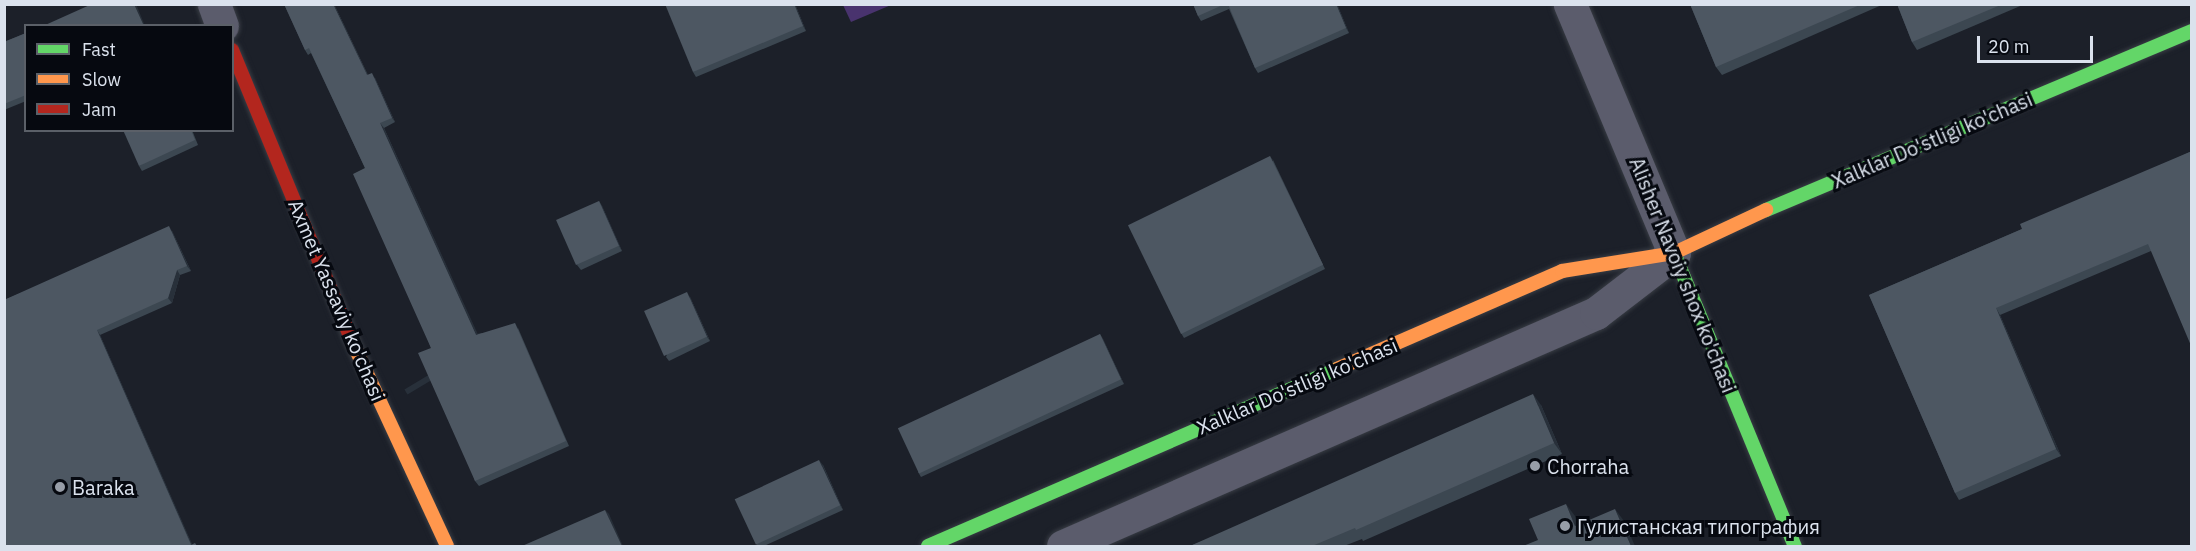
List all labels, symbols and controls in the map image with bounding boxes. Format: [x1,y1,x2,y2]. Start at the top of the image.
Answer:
legend [24,24,234,132]
scale bar [1980,24,2096,62]
text: 20 m [1988,35,2030,58]
text: Fast [82,38,116,61]
text: Slow [82,68,121,91]
street label: Xalklar Do'stligi ko'chasi [1828,87,2036,193]
text: Jam [82,98,117,121]
street label: Alisher Navoiy shox ko'chasi [1625,154,1741,396]
street label: Axmet Yassaviy ko'chasi [284,196,390,404]
street label: Xalklar Do'stligi ko'chasi [1193,333,1401,439]
place label: Chorraha [1547,454,1629,478]
marker: Chorraha [1528,459,1542,473]
place label: Baraka [72,475,135,499]
marker: Baraka [53,480,67,494]
place label: Гулистанская типография [1577,514,1820,538]
marker: Гулистанская типография [1558,519,1572,533]

